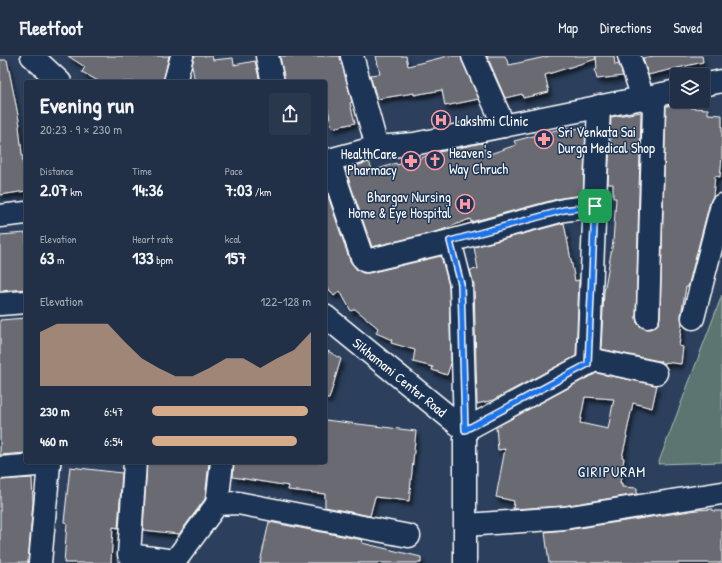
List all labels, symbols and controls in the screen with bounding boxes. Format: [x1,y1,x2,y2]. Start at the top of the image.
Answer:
text: Fleetfoot [20,15,83,41]
text: Map [558,18,578,37]
text: Directions [600,18,651,37]
text: Saved [673,18,702,37]
map controls [670,68,710,108]
button: layers [670,68,710,108]
text: Evening run [40,90,134,120]
button: share [269,93,311,135]
hospital icon: Lakshmi Clinic [430,109,452,131]
place label: Lakshmi Clinic [455,111,529,130]
text: 20:23 · 9 × 230 m [40,120,122,138]
place label: Sri Venkata Sai Durga Medical Shop [558,122,655,158]
pharmacy icon: Sri Venkata Sai Durga Medical Shop [533,128,555,150]
place label: Heaven's Way Chruch [449,143,508,179]
place label: HealthCare Pharmacy [341,144,397,180]
church icon: Heaven's Way Chruch [424,149,446,171]
pharmacy icon: HealthCare Pharmacy [400,150,422,172]
text: Distance [40,164,74,178]
text: Time [132,164,152,178]
text: Pace [225,164,243,178]
text: 2.07 [40,178,68,201]
text: 14:36 [132,178,163,201]
text: 7:03 [225,178,252,201]
text: km [68,185,82,199]
text: /km [252,185,271,199]
place label: Bhargav Nursing Home & Eye Hospital [348,187,451,223]
pin [578,189,612,223]
hospital icon: Bhargav Nursing Home & Eye Hospital [454,193,476,215]
icon: arrive [584,195,606,217]
text: Elevation [40,232,77,246]
text: Heart rate [132,232,173,246]
text: kcal [225,232,241,246]
text: 63 [40,246,54,269]
text: 133 [132,246,154,269]
text: 157 [225,246,246,269]
text: m [54,253,64,267]
text: bpm [154,253,173,267]
text: Elevation [40,292,83,310]
text: 122–128 m [260,292,311,310]
street label: Sikhamani Center Road [349,333,451,421]
text: 230 m [40,402,70,420]
text: 6:47 [104,402,124,420]
text: 460 m [40,432,68,450]
text: 6:54 [104,432,123,450]
district label: GIRIPURAM [578,461,646,482]

